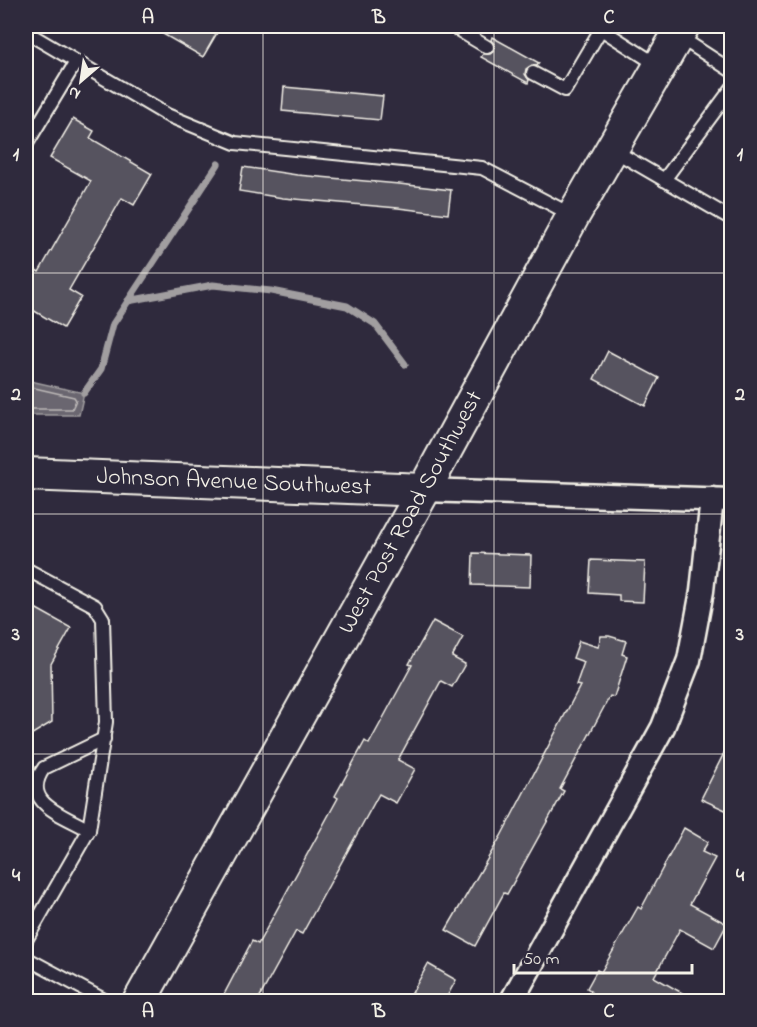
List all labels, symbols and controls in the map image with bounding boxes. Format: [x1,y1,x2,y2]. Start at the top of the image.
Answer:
text: A [142,4,154,33]
text: B [371,4,386,33]
text: C [604,4,615,33]
north arrow [51,51,111,111]
text: N [64,79,85,105]
text: 1 [13,141,20,170]
text: 1 [737,141,744,170]
text: 2 [10,381,21,410]
text: 2 [734,381,745,410]
street label: West Post Road Southwest [330,385,492,640]
street label: Johnson Avenue Southwest [96,459,372,505]
text: 3 [11,621,20,650]
text: 3 [735,621,744,650]
text: 4 [12,862,21,891]
text: 4 [736,862,745,891]
scale bar [514,937,692,975]
text: 50 m [523,947,560,973]
text: A [142,998,154,1027]
text: B [371,998,386,1027]
text: C [604,998,615,1027]

